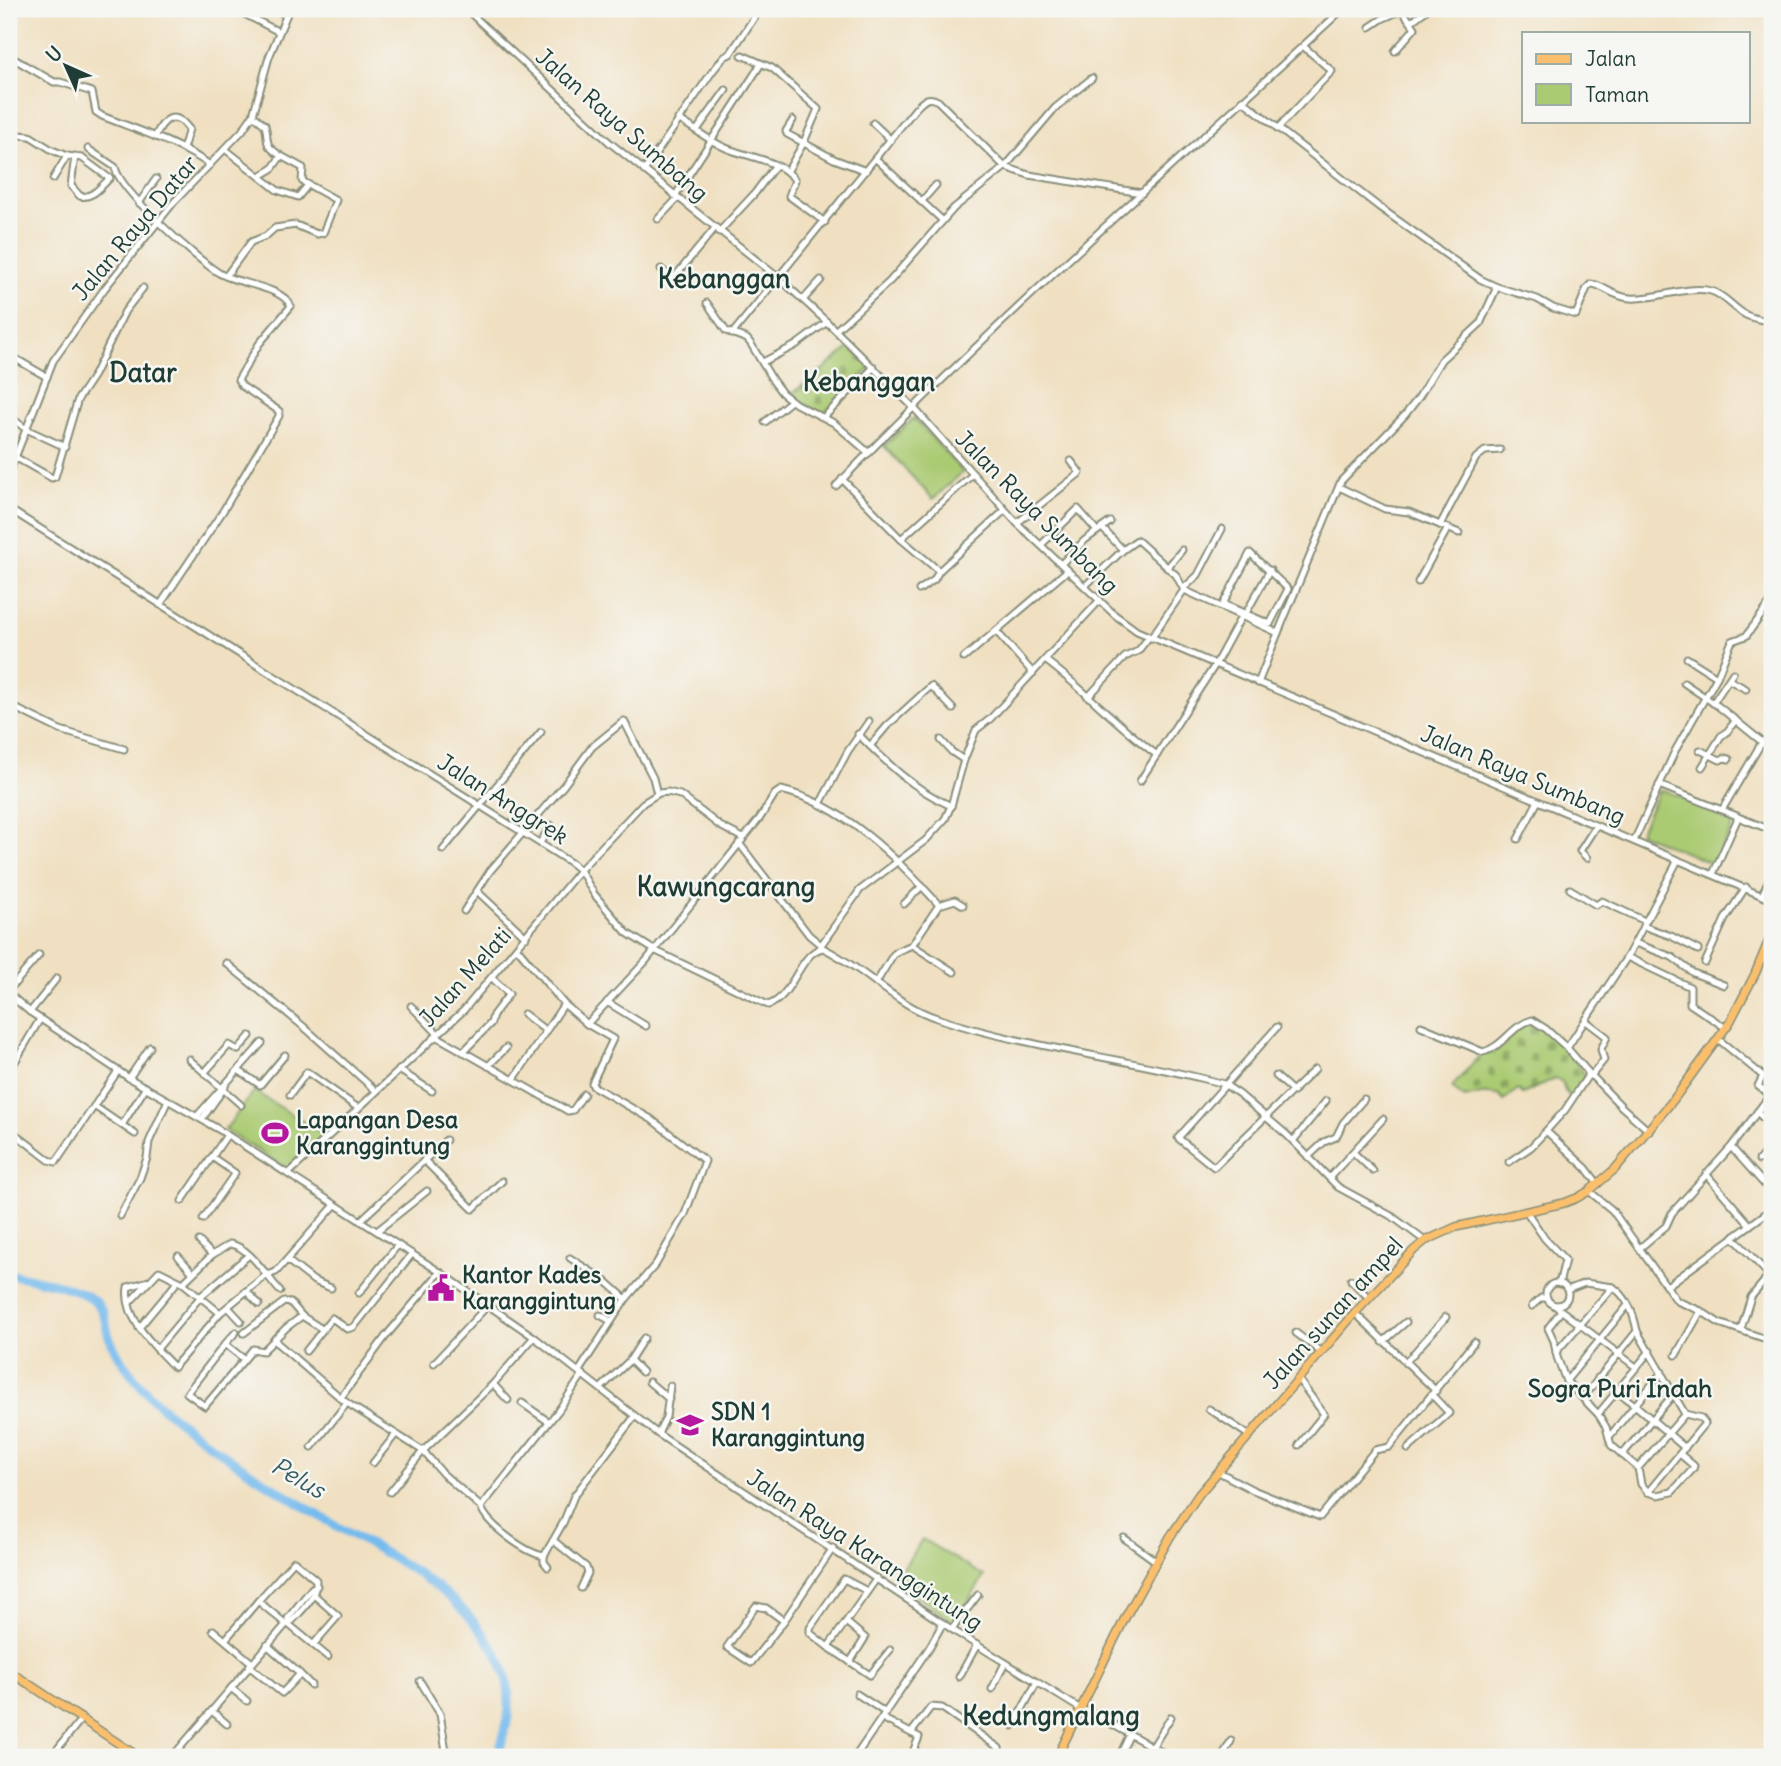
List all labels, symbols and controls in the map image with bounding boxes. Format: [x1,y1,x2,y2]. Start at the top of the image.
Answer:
north arrow [32,32,102,102]
legend [1522,32,1750,122]
text: U [41,41,67,67]
street label: Jalan Raya Sumbang [530,42,715,208]
text: Jalan [1585,45,1636,72]
text: Taman [1585,81,1649,108]
street label: Jalan Raya Datar [65,149,204,306]
district label: Kebanggan [658,262,790,295]
district label: Datar [109,356,177,389]
district label: Kebanggan [803,365,935,398]
street label: Jalan Raya Sumbang [950,424,1125,599]
street label: Jalan Raya Sumbang [1417,718,1630,831]
street label: Jalan Anggrek [433,747,574,850]
district label: Kawungcarang [637,870,815,903]
street label: Jalan Melati [412,921,517,1032]
place label: Lapangan Desa Karanggintung [296,1105,458,1160]
sports icon: Lapangan Desa Karanggintung [260,1118,290,1148]
street label: Jalan sunan ampel [1257,1231,1409,1395]
place label: Kantor Kades Karanggintung [462,1260,616,1315]
public building icon: Kantor Kades Karanggintung [426,1273,456,1303]
district label: Sogra Puri Indah [1528,1373,1712,1403]
place label: SDN 1 Karanggintung [711,1397,865,1452]
school or university icon: SDN 1 Karanggintung [675,1410,705,1440]
water label: Pelus [266,1450,332,1505]
street label: Jalan Raya Karanggintung [742,1463,989,1637]
district label: Kedungmalang [962,1699,1140,1732]

